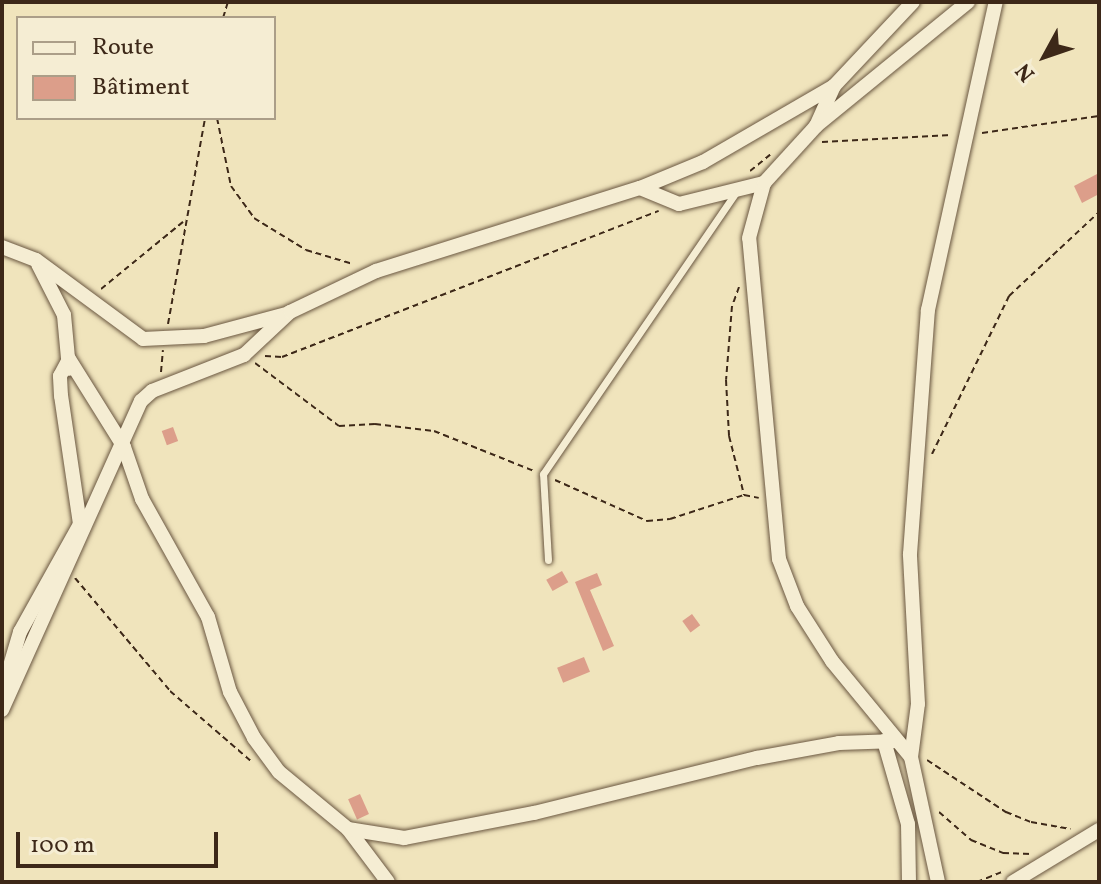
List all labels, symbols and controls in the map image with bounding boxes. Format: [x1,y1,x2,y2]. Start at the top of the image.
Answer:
legend [16,16,276,120]
north arrow [1005,16,1085,96]
text: Route [92,31,154,65]
text: N [1009,56,1043,88]
text: Bâtiment [92,71,190,105]
scale bar [20,816,222,866]
text: 100 m [30,829,95,863]

